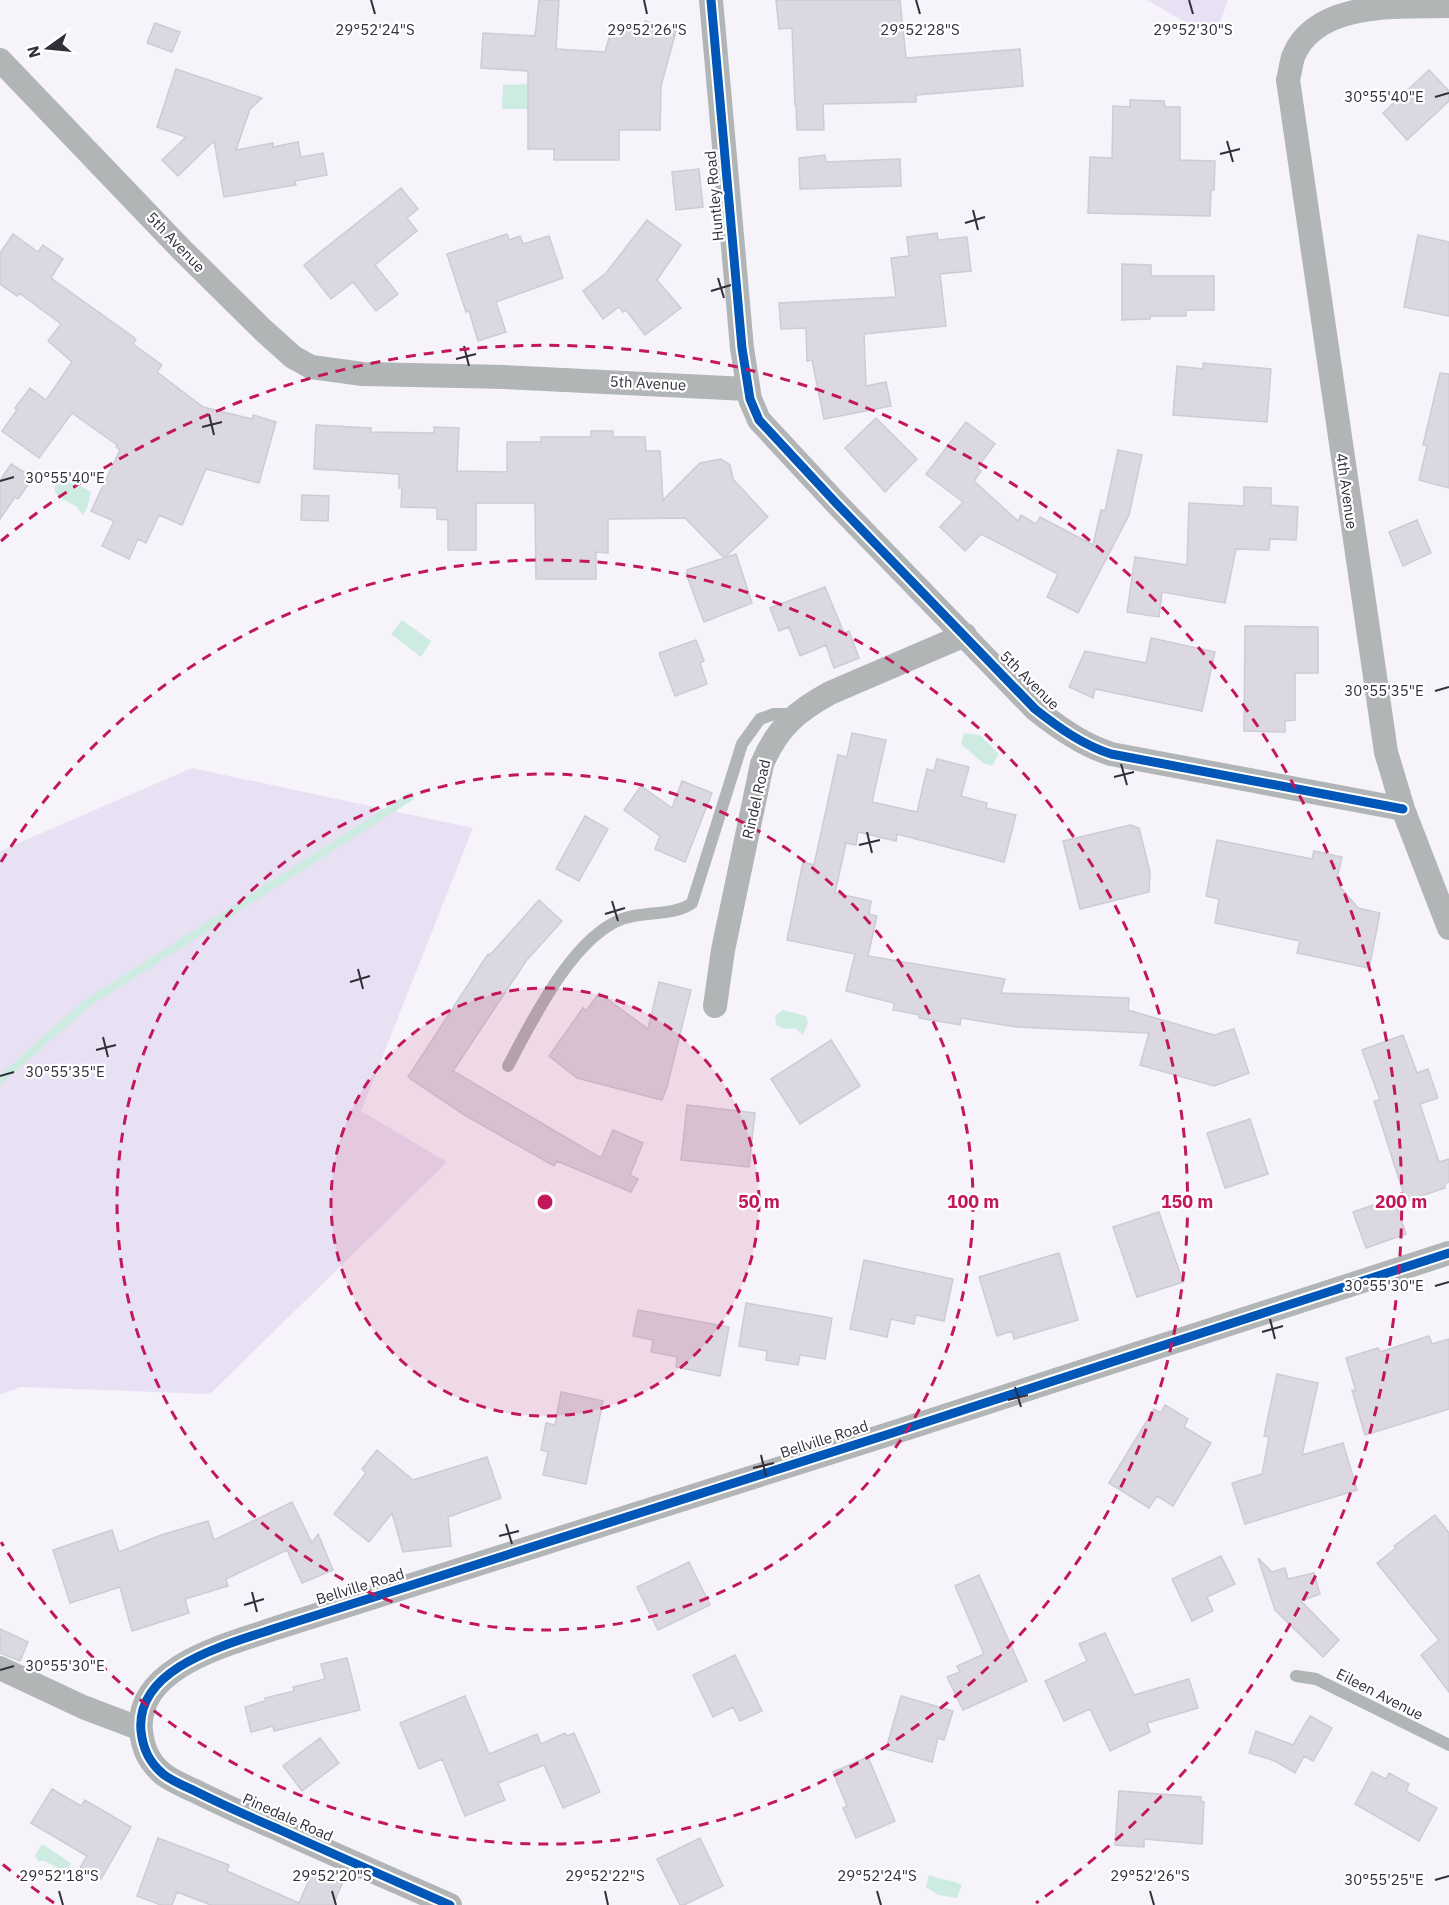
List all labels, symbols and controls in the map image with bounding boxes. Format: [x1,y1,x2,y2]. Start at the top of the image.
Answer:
north arrow [18,18,78,78]
text: 29°52'24"S [335,20,415,39]
text: 29°52'26"S [607,20,687,39]
text: 29°52'28"S [880,20,960,39]
text: 29°52'30"S [1153,20,1233,39]
text: N [22,44,45,60]
text: 30°55'40"E [1344,87,1424,106]
street label: Huntley Road [701,150,727,242]
street label: 5th Avenue [143,208,209,276]
street label: 5th Avenue [609,372,687,394]
street label: 4th Avenue [1332,452,1362,530]
text: 30°55'40"E [25,468,105,487]
street label: 5th Avenue [996,646,1064,714]
text: 30°55'35"E [1344,681,1424,700]
street label: Rindel Road [738,757,774,841]
text: 30°55'35"E [25,1062,105,1081]
text: 50 m [738,1190,780,1213]
text: 100 m [947,1190,999,1213]
text: 150 m [1161,1190,1213,1213]
text: 200 m [1375,1190,1427,1213]
centre of rings [535,1192,555,1212]
text: 30°55'30"E [1344,1276,1424,1295]
street label: Bellville Road [778,1416,870,1462]
street label: Bellville Road [313,1564,407,1608]
text: 30°55'30"E [25,1656,105,1675]
street label: Eileen Avenue [1333,1664,1427,1724]
street label: Pinedale Road [240,1789,336,1845]
text: 29°52'18"S [19,1866,99,1885]
text: 29°52'20"S [292,1866,372,1885]
text: 29°52'22"S [565,1866,645,1885]
text: 29°52'24"S [837,1866,917,1885]
text: 29°52'26"S [1110,1866,1190,1885]
text: 30°55'25"E [1344,1870,1424,1889]

